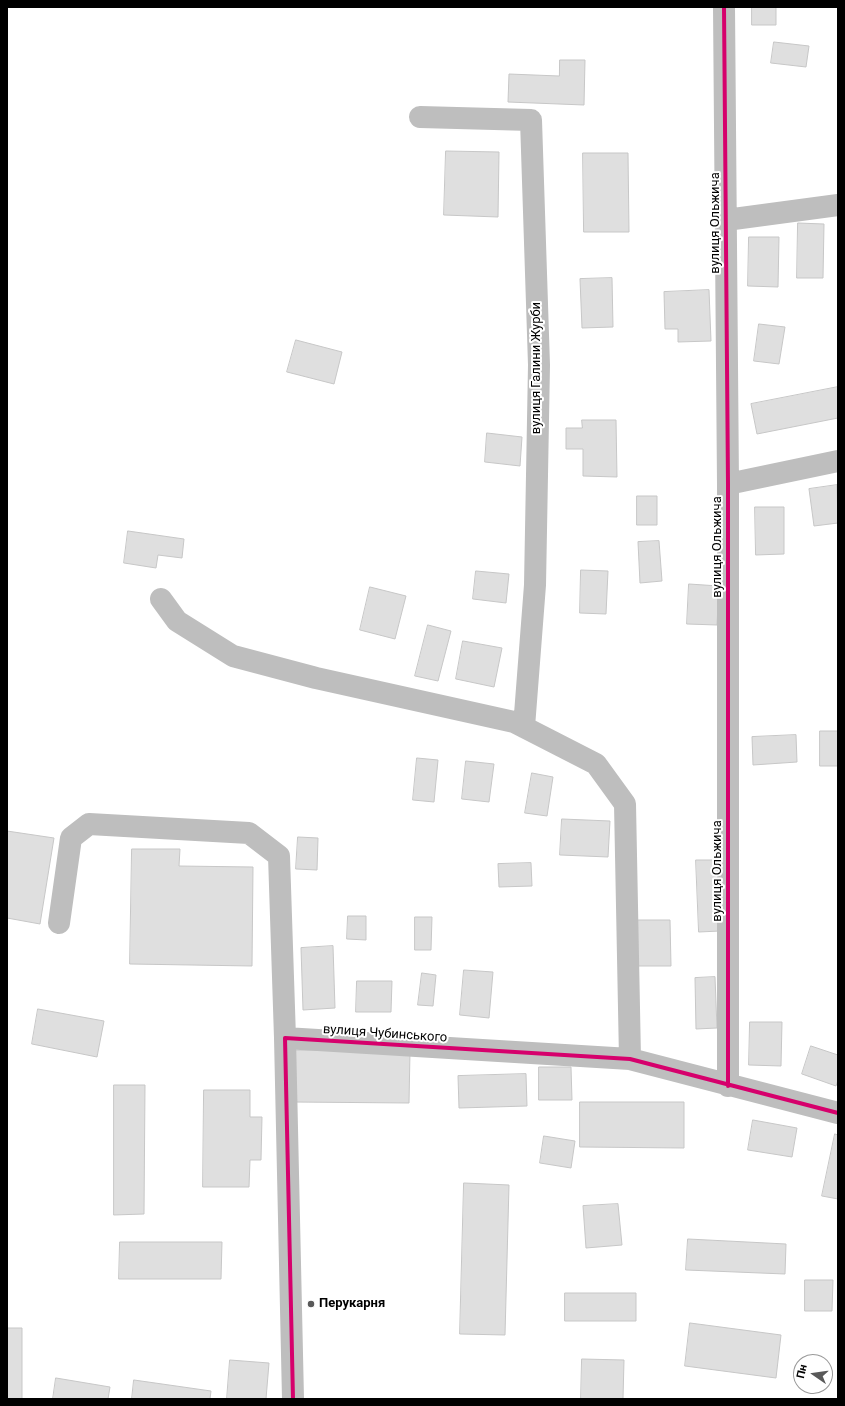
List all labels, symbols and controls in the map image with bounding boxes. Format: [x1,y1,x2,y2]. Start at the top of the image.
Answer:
street label: вулиця Ольжича [708,172,724,274]
street label: вулиця Галини Журби [529,302,545,434]
street label: вулиця Ольжича [710,496,726,598]
street label: вулиця Ольжича [710,820,726,922]
street label: вулиця Чубинського [322,1022,448,1046]
place label: Перукарня [319,1296,385,1312]
marker: Перукарня [306,1299,316,1309]
north arrow [793,1354,833,1394]
text: Пн [794,1363,810,1380]

